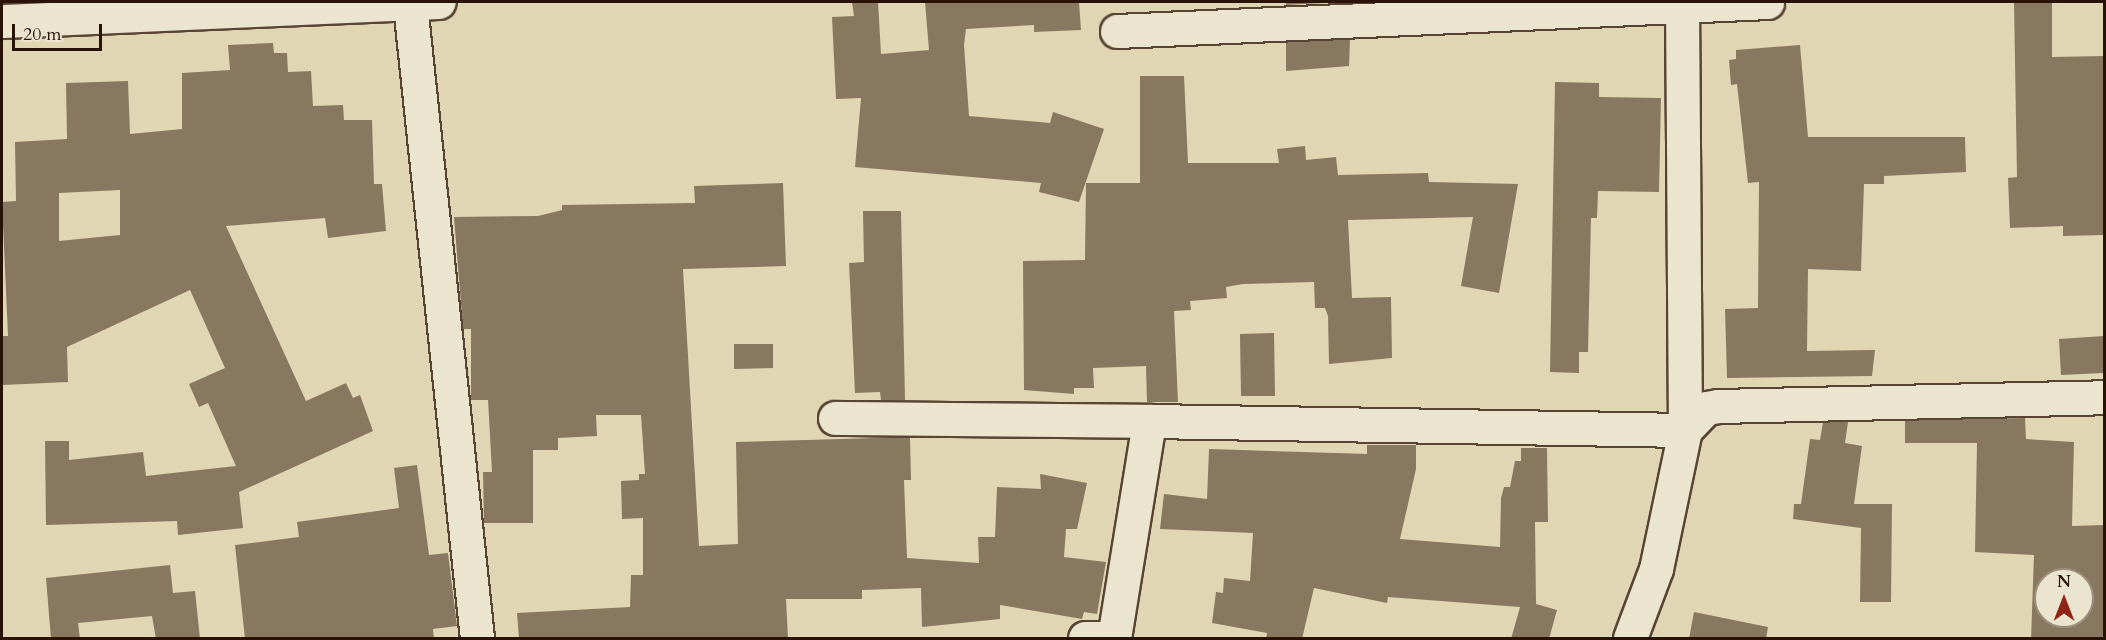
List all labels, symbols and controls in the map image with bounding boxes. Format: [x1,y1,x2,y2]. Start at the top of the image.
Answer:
scale bar [15,12,105,50]
text: 20 m [23,22,62,47]
north arrow [2034,568,2094,628]
text: N [2057,571,2071,593]

